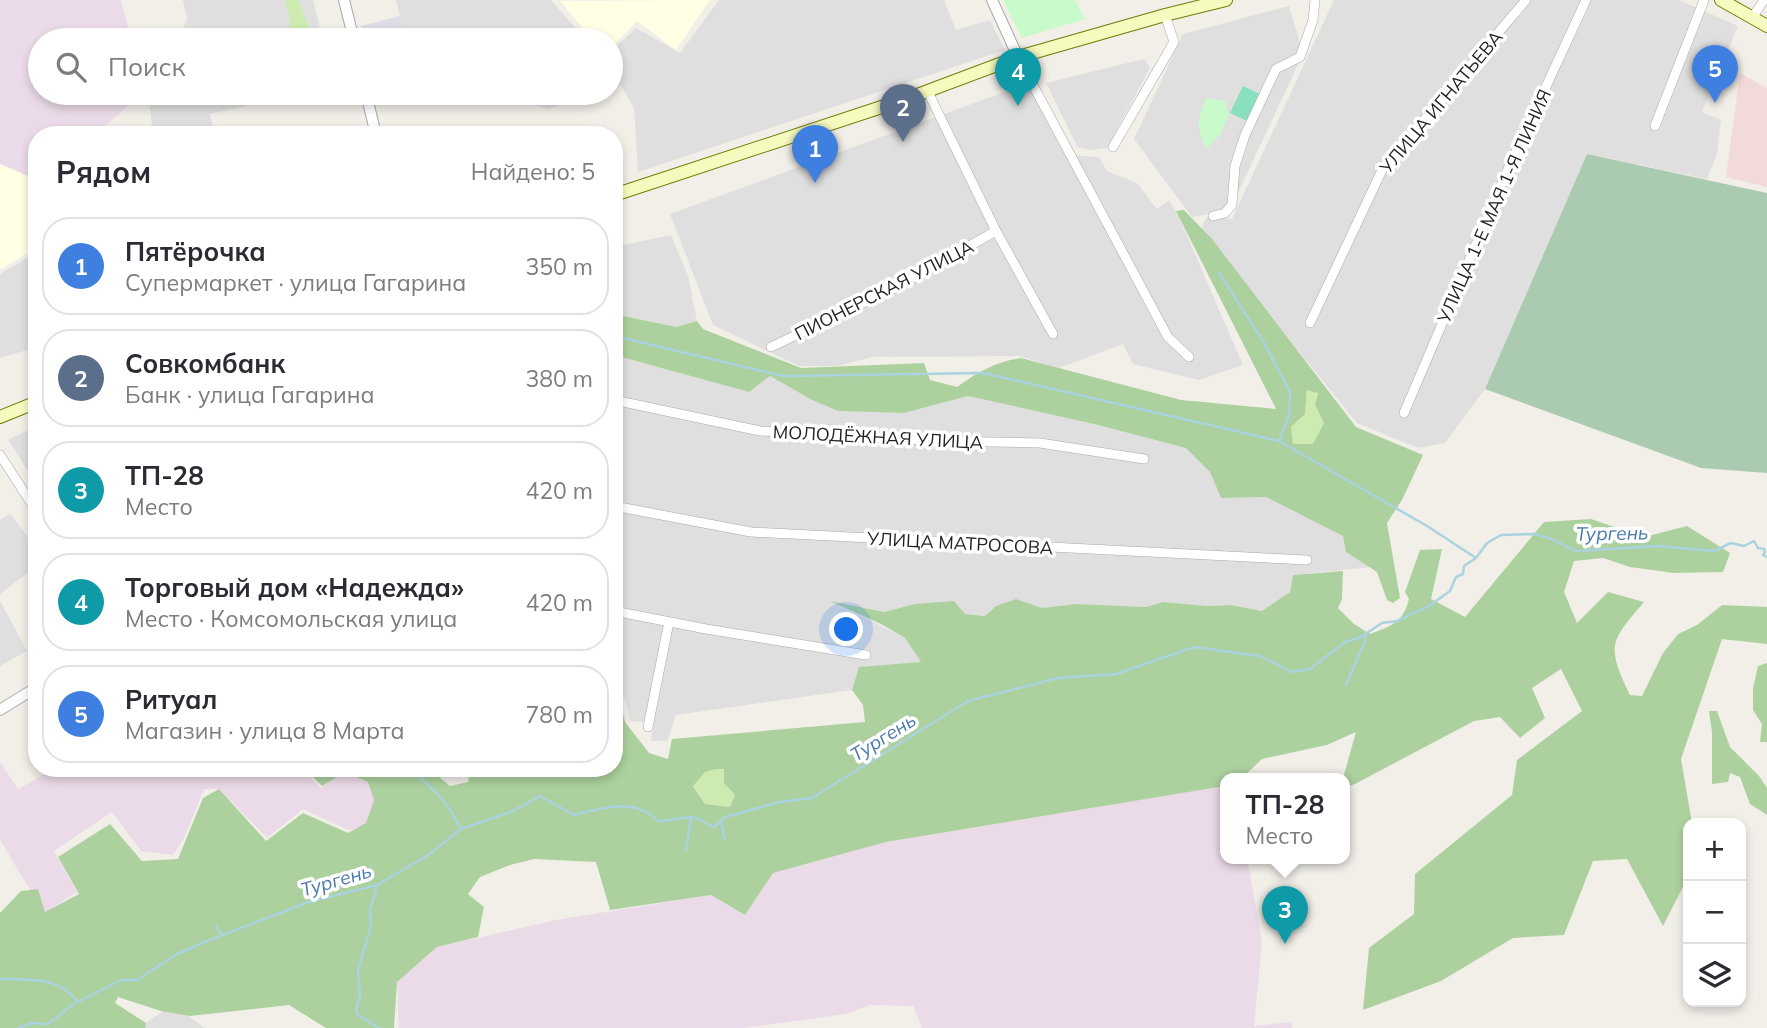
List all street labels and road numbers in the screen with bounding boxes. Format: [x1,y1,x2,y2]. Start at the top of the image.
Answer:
street label: УЛИЦА ИГНАТЬЕВА [1374,26,1507,179]
street label: УЛИЦА 1-Е МАЯ 1-Я ЛИНИЯ [1432,86,1556,327]
street label: ПИОНЕРСКАЯ УЛИЦА [791,235,977,345]
street label: МОЛОДЁЖНАЯ УЛИЦА [772,420,984,454]
street label: УЛИЦА МАТРОСОВА [865,527,1054,559]

